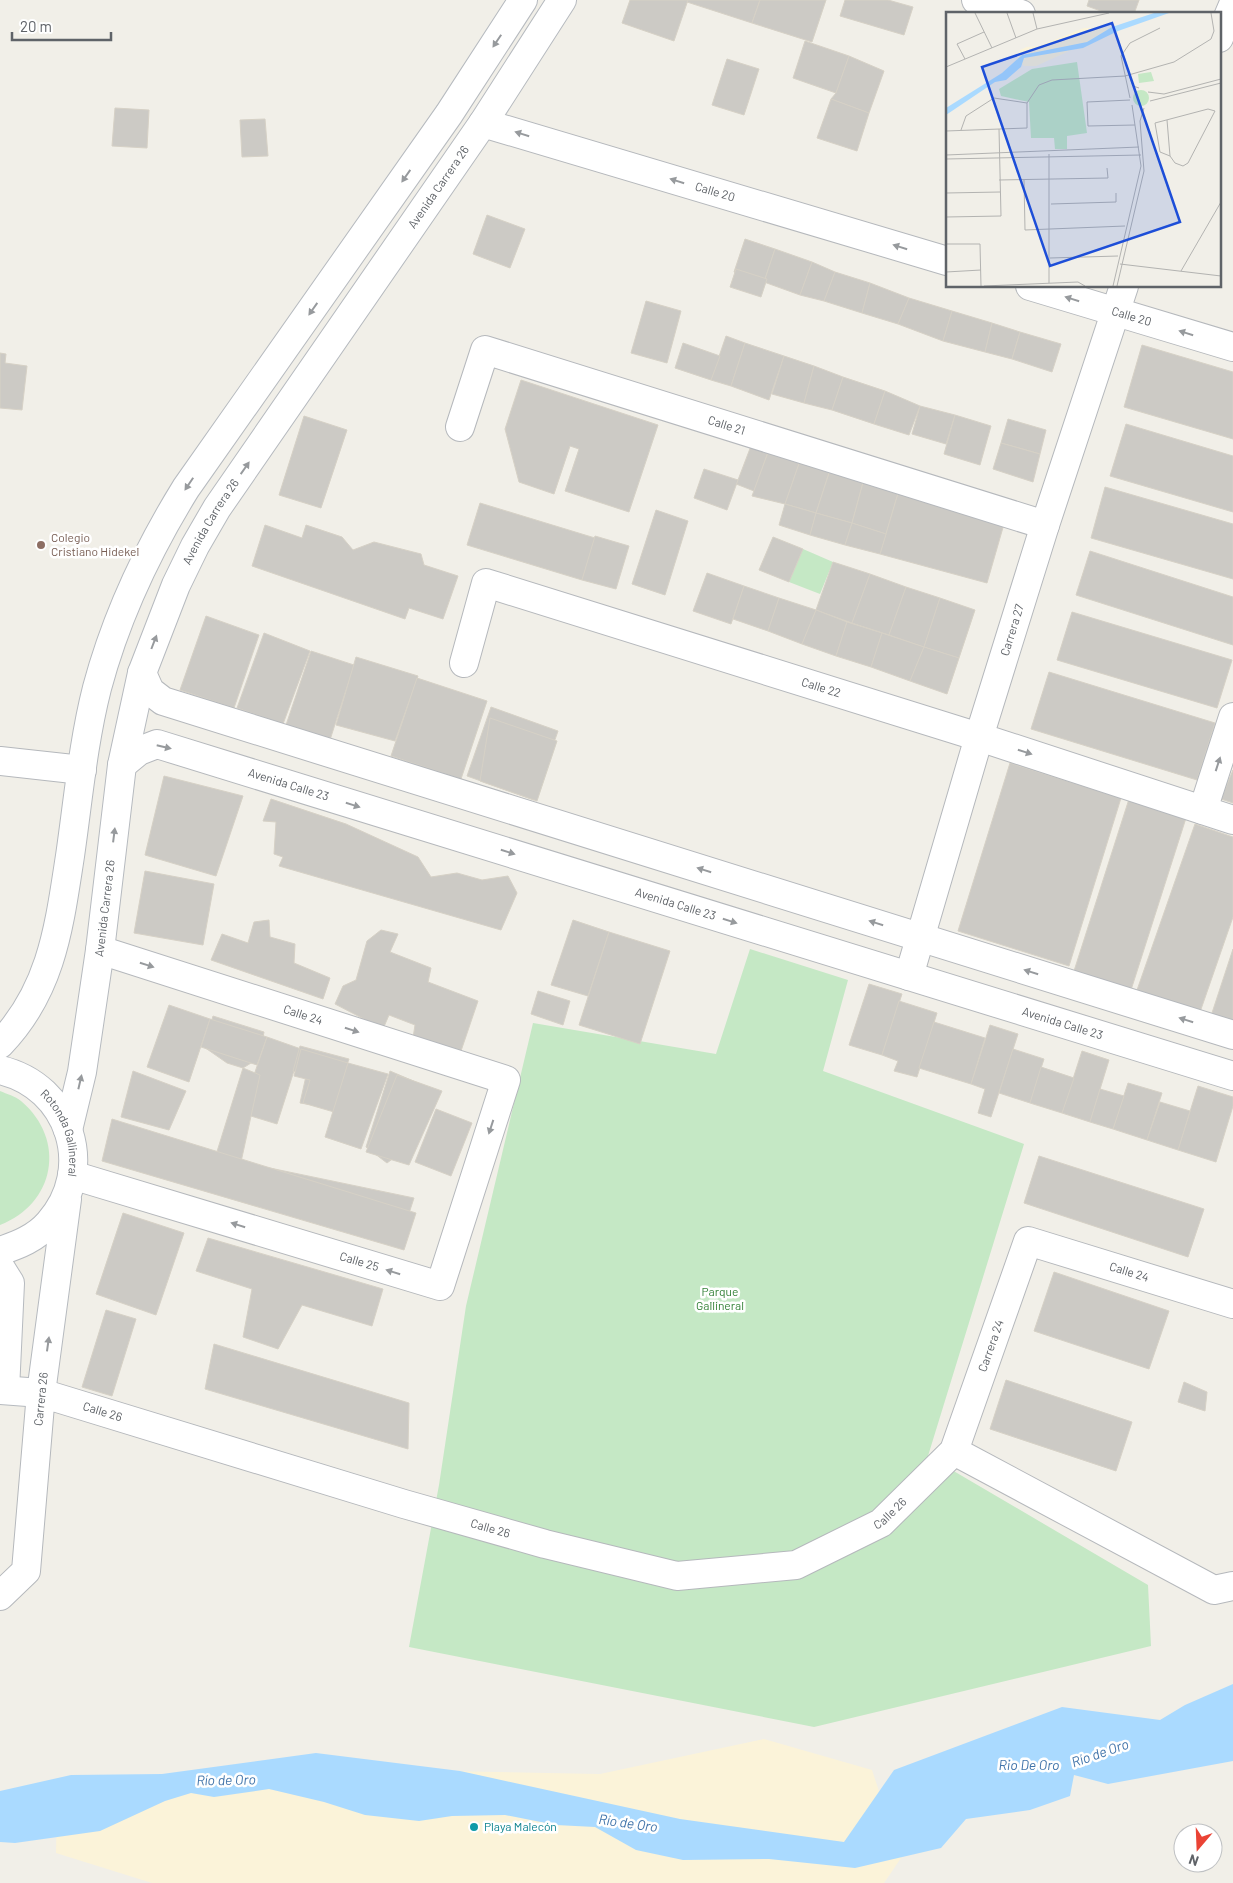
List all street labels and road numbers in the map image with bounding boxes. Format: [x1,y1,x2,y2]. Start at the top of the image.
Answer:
street label: Avenida Carrera 26 [404,143,471,231]
street label: Calle 20 [694,178,737,204]
street label: Calle 20 [1110,303,1153,328]
street label: Calle 21 [707,412,747,437]
street label: Avenida Carrera 26 [179,476,241,567]
street label: Carrera 27 [997,602,1026,657]
street label: Calle 22 [800,674,843,699]
street label: Avenida Calle 23 [247,765,331,803]
street label: Avenida Carrera 26 [91,859,117,958]
street label: Avenida Calle 23 [634,884,718,922]
street label: Calle 24 [282,1001,325,1027]
street label: Avenida Calle 23 [1021,1003,1105,1041]
street label: Rotonda Gallineral [38,1086,81,1178]
street label: Calle 25 [338,1248,381,1273]
street label: Calle 24 [1108,1258,1151,1284]
street label: Carrera 24 [974,1318,1006,1374]
street label: Carrera 26 [30,1371,50,1426]
street label: Calle 26 [81,1398,124,1423]
street label: Calle 26 [871,1494,909,1532]
street label: Calle 26 [469,1515,512,1540]

